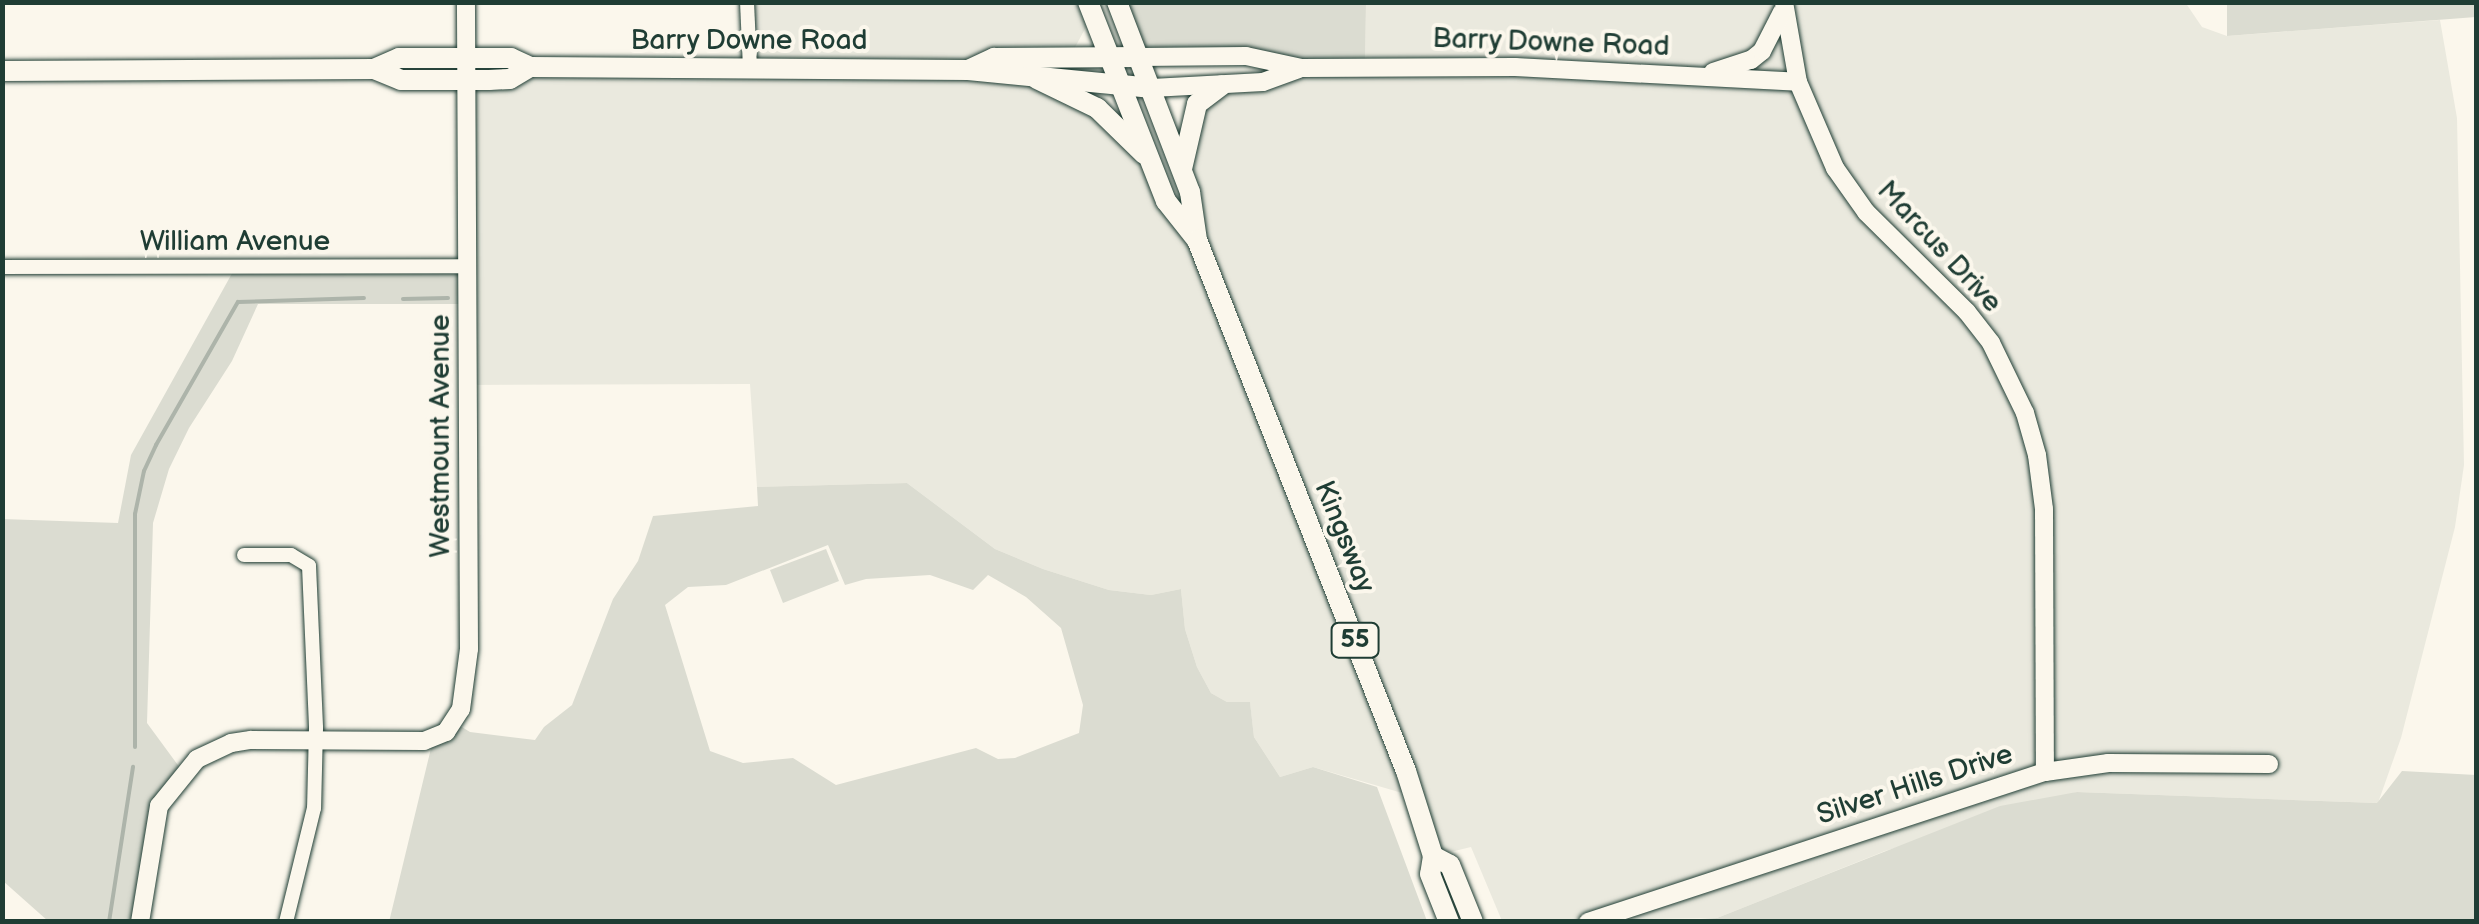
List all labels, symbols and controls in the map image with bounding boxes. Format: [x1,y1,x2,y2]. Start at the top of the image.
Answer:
street label: Barry Downe Road [1431,22,1671,64]
street label: Barry Downe Road [629,24,869,58]
street label: Marcus Drive [1870,174,2008,320]
street label: William Avenue [140,225,330,259]
street label: Westmount Avenue [424,314,458,558]
street label: Kingsway [1306,476,1382,598]
road number: 55 [1330,620,1380,660]
street label: Silver Hills Drive [1813,738,2017,832]

